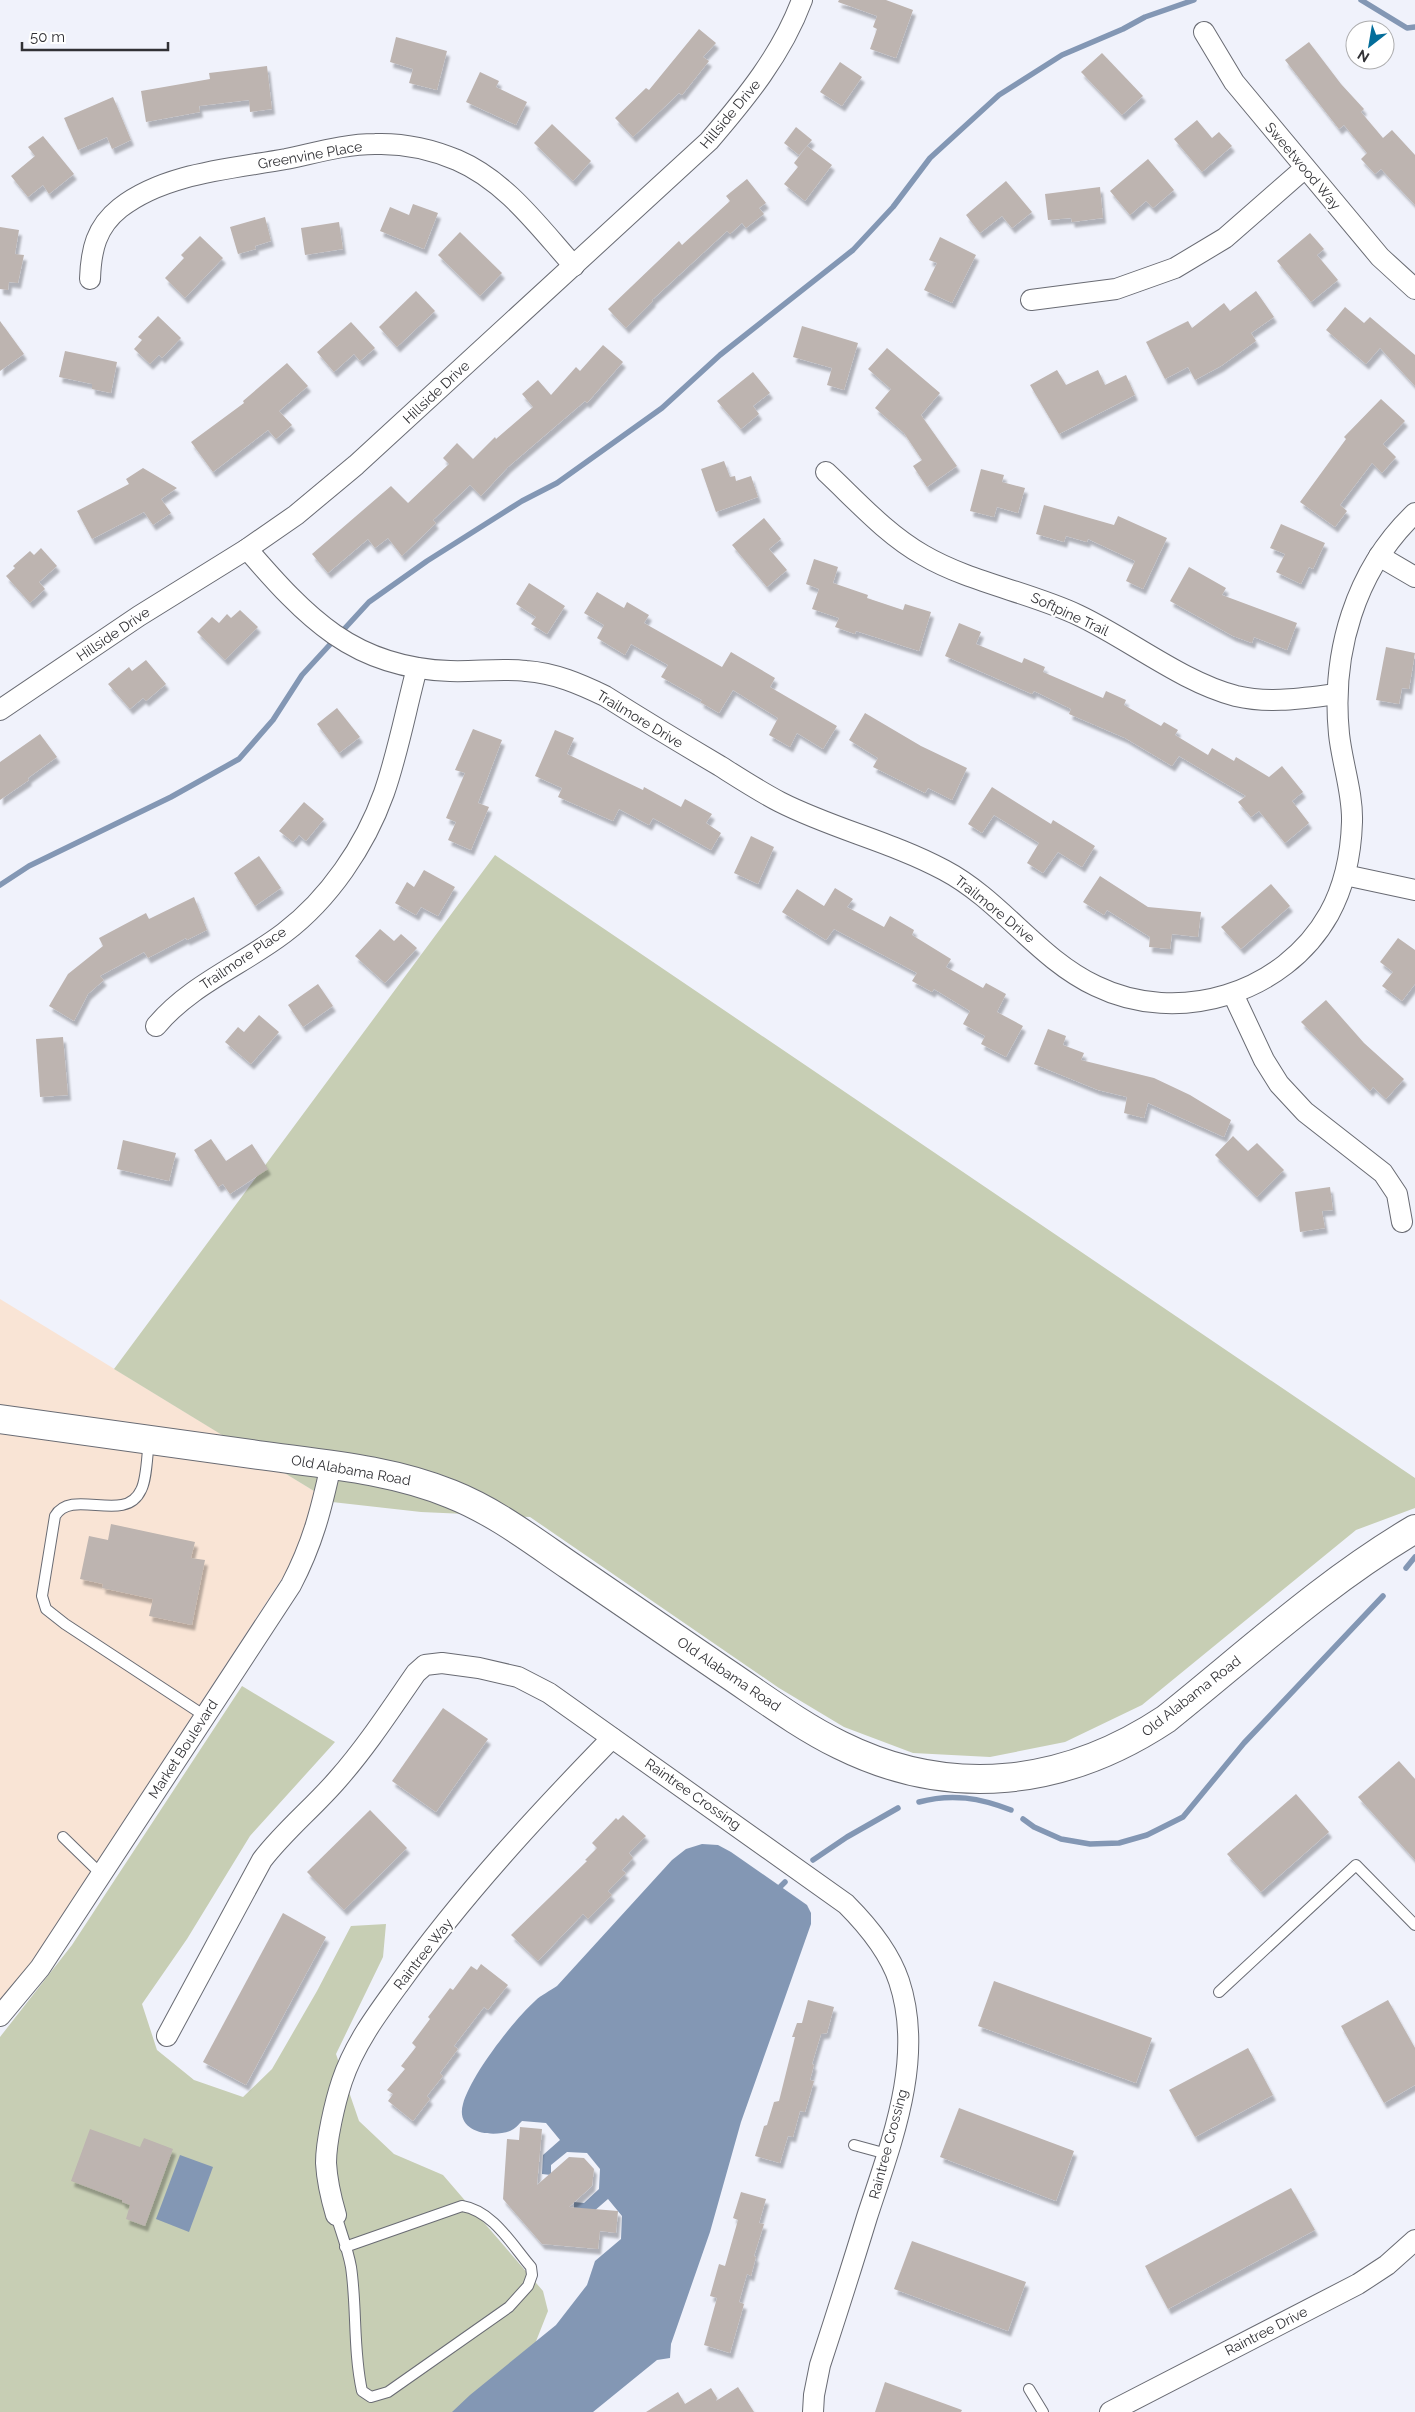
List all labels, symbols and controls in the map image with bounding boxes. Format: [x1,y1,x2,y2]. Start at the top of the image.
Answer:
scale bar [22,20,169,52]
north arrow [1345,20,1395,70]
text: 50 m [30,28,65,46]
text: N [1355,47,1372,66]
street label: Hillside Drive [697,76,763,152]
street label: Sweetwood Way [1262,119,1344,213]
street label: Greenvine Place [257,138,363,172]
street label: Hillside Drive [400,357,472,427]
street label: Softpine Trail [1029,589,1112,639]
street label: Hillside Drive [73,604,153,664]
street label: Trailmore Drive [594,687,686,751]
street label: Trailmore Drive [952,872,1038,946]
street label: Trailmore Place [197,923,289,993]
street label: Old Alabama Road [290,1452,412,1488]
street label: Old Alabama Road [674,1634,784,1714]
street label: Old Alabama Road [1138,1652,1244,1740]
street label: Market Boulevard [145,1697,221,1801]
street label: Raintree Crossing [642,1755,744,1833]
street label: Raintree Way [390,1915,456,1993]
street label: Raintree Crossing [866,2087,910,2201]
street label: Raintree Drive [1222,2303,1310,2359]

